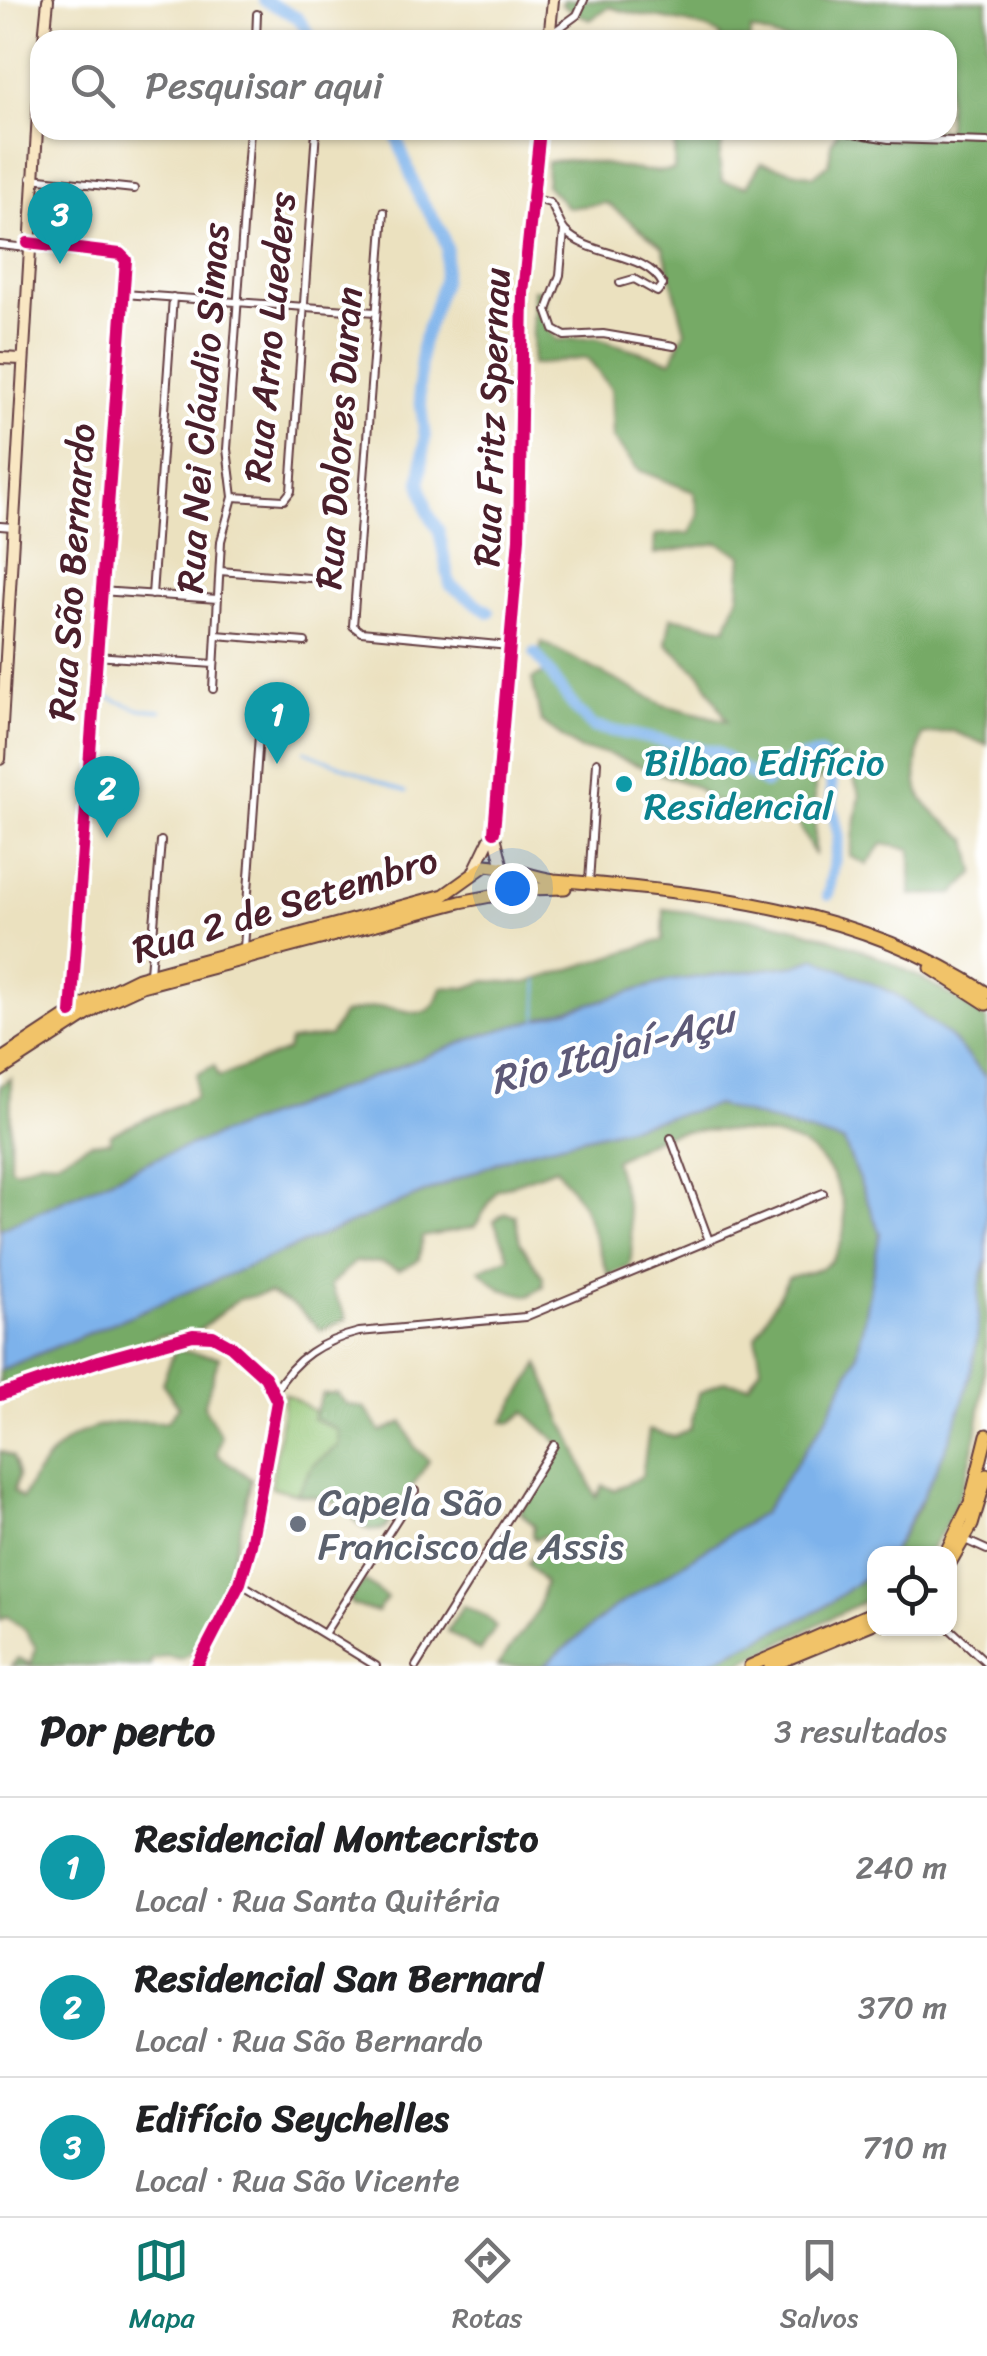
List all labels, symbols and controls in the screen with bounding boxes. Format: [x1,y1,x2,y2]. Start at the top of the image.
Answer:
search box [30,30,957,140]
text: Pesquisar aqui [145,52,383,119]
icon: search [65,58,120,113]
pin: 3 [28,182,92,264]
street label: Rua Arno Lueders [224,189,316,485]
street label: Rua Nei Cláudio Simas [157,220,249,595]
street label: Rua Fritz Spernau [453,266,531,568]
street label: Rua Dolores Duran [295,285,383,591]
street label: Rua São Bernardo [28,421,116,723]
pin: 1 [244,682,310,764]
place label: Bilbao Edifício Residencial [644,729,885,840]
pin: 2 [74,756,140,838]
marker: Bilbao Edifício Residencial [613,773,635,795]
street label: Rua 2 de Setembro [124,827,446,983]
your location [487,863,538,914]
water label: Rio Itajaí-Açu [482,981,746,1116]
place label: Capela São Francisco de Assis [318,1469,624,1580]
marker: Capela São Francisco de Assis [287,1513,309,1535]
map controls [867,1546,957,1636]
button: locate [867,1546,957,1636]
text: Por perto [40,1694,215,1768]
text: 3 resultados [774,1703,947,1760]
text: Residencial Montecristo [135,1805,538,1872]
text: 1 [66,1839,79,1896]
text: 240 m [855,1839,947,1896]
text: Local · Rua Santa Quitéria [135,1872,499,1929]
text: Residencial San Bernard [135,1945,542,2012]
text: 2 [63,1979,82,2036]
text: 370 m [858,1979,947,2036]
text: Local · Rua São Bernardo [135,2012,483,2069]
text: Edifício Seychelles [135,2085,449,2152]
text: 3 [64,2119,81,2176]
text: 710 m [862,2119,947,2176]
text: Local · Rua São Vicente [135,2152,460,2209]
tab: Mapa [129,2233,194,2342]
tab: Rotas [452,2233,522,2342]
tab: Salvos [780,2233,858,2342]

